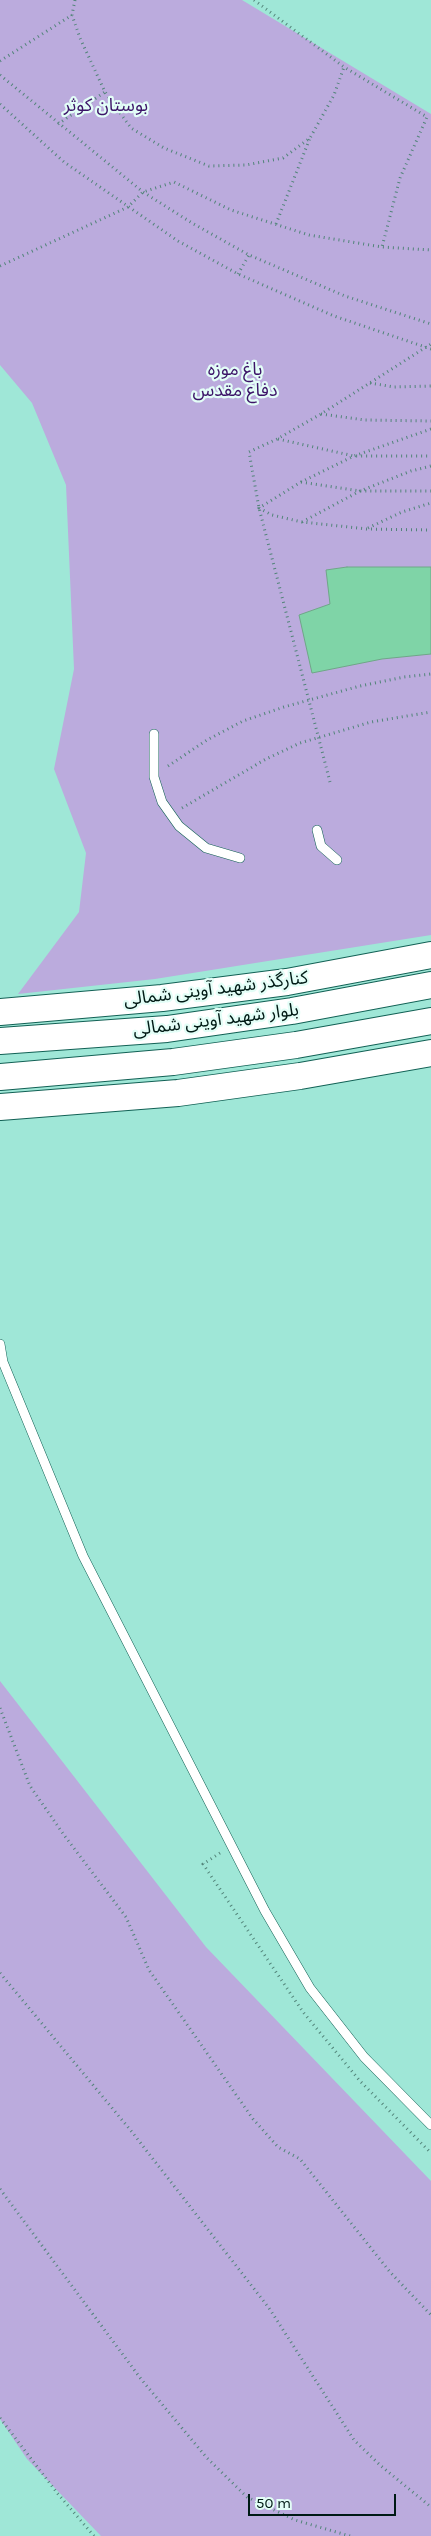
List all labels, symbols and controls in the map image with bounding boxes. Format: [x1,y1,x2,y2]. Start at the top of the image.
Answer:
park label: بوستان کوثر [64,95,148,117]
park label: باغ موزه دفاع مقدس [193,359,277,402]
street label: کنارگذر شهید آوینی شمالی [123,967,309,1011]
street label: بلوار شهید آوینی شمالی [132,999,300,1041]
scale bar [251,2484,398,2516]
text: 50 m [256,2494,291,2512]

